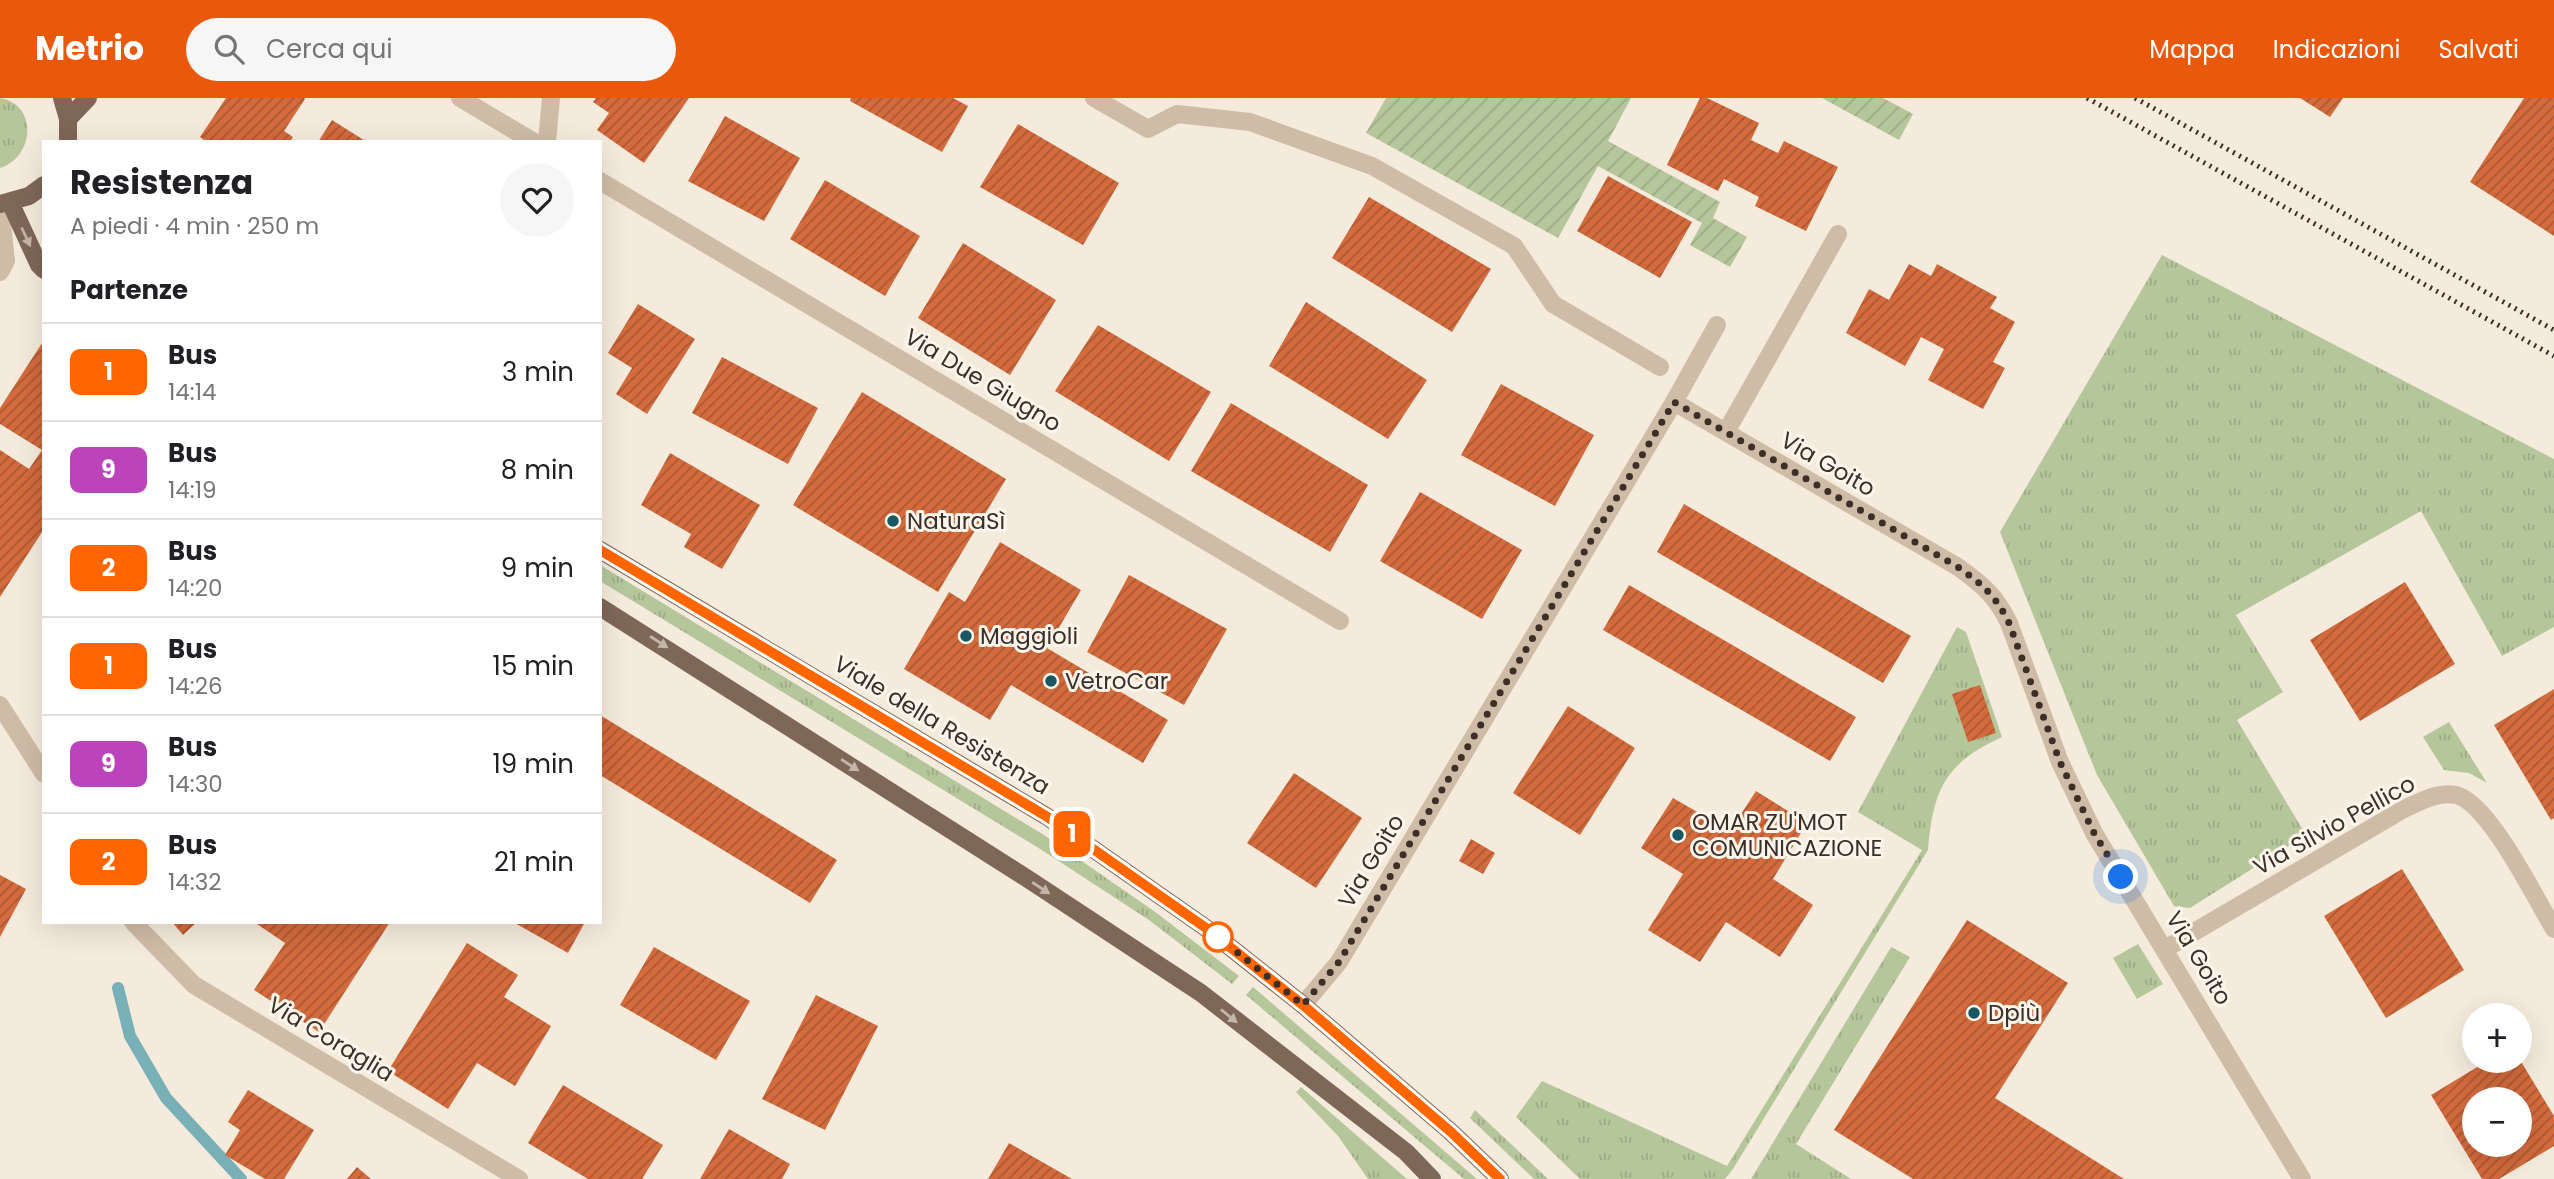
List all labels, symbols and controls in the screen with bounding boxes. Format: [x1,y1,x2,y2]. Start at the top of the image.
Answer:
search box [186,18,676,81]
text: Metrio [35,25,144,72]
icon: search [210,30,248,68]
text: Cerca qui [266,31,393,67]
text: Mappa [2149,33,2235,66]
text: Indicazioni [2273,33,2400,66]
text: Salvati [2438,33,2519,66]
text: Resistenza [70,159,253,206]
button: heart [500,163,574,237]
text: A piedi · 4 min · 250 m [70,210,319,242]
one-way arrow [20,227,32,247]
text: Partenze [70,272,188,308]
street label: Via Due Giugno [899,321,1067,439]
text: Bus [168,337,217,373]
text: 3 min [502,354,574,390]
text: 1 [104,355,113,388]
text: 14:14 [168,376,217,408]
street label: Via Goito [1775,424,1881,504]
text: Bus [168,435,217,471]
text: 8 min [501,452,574,488]
text: 9 [101,453,116,486]
text: 14:19 [168,474,217,506]
place label: NaturaSì [907,505,1005,537]
marker: NaturaSì [885,513,901,529]
text: Bus [168,533,217,569]
text: 9 min [501,550,574,586]
text: 2 [102,551,115,584]
text: 14:20 [168,572,222,604]
place label: Maggioli [980,620,1078,652]
marker: Maggioli [958,628,974,644]
text: Bus [168,631,217,667]
one-way arrow [649,636,668,649]
text: 15 min [493,648,574,684]
street label: Viale della Resistenza [828,648,1056,802]
text: 1 [104,649,113,682]
place label: VetroCar [1065,665,1168,697]
text: 14:26 [168,670,223,702]
marker: VetroCar [1043,673,1059,689]
text: Bus [168,729,217,765]
text: 19 min [493,746,574,782]
text: 9 [101,747,116,780]
one-way arrow [840,759,860,772]
street label: Via Silvio Pellico [2247,767,2421,883]
text: 14:30 [168,768,223,800]
place label: OMAR ZU'MOT COMUNICAZIONE [1692,806,1882,864]
street label: Via Goito [1330,808,1412,914]
line badge: 1 [1049,811,1095,857]
text: 1 [1067,817,1077,850]
text: Bus [168,827,217,863]
marker: OMAR ZU'MOT COMUNICAZIONE [1670,827,1686,843]
text: 21 min [494,844,574,880]
text: 2 [102,845,115,878]
your location [2103,859,2138,894]
text: 14:32 [168,866,222,898]
one-way arrow [1032,882,1051,895]
street label: Via Goito [2158,905,2240,1011]
unlabelled marker [1203,922,1233,952]
street label: Via Coraglia [262,989,400,1089]
place label: Dpiù [1988,997,2040,1029]
map controls [2462,1003,2532,1157]
button: + [2462,1003,2532,1073]
marker: Dpiù [1966,1005,1982,1021]
one-way arrow [1221,1008,1238,1023]
button: − [2462,1087,2532,1157]

